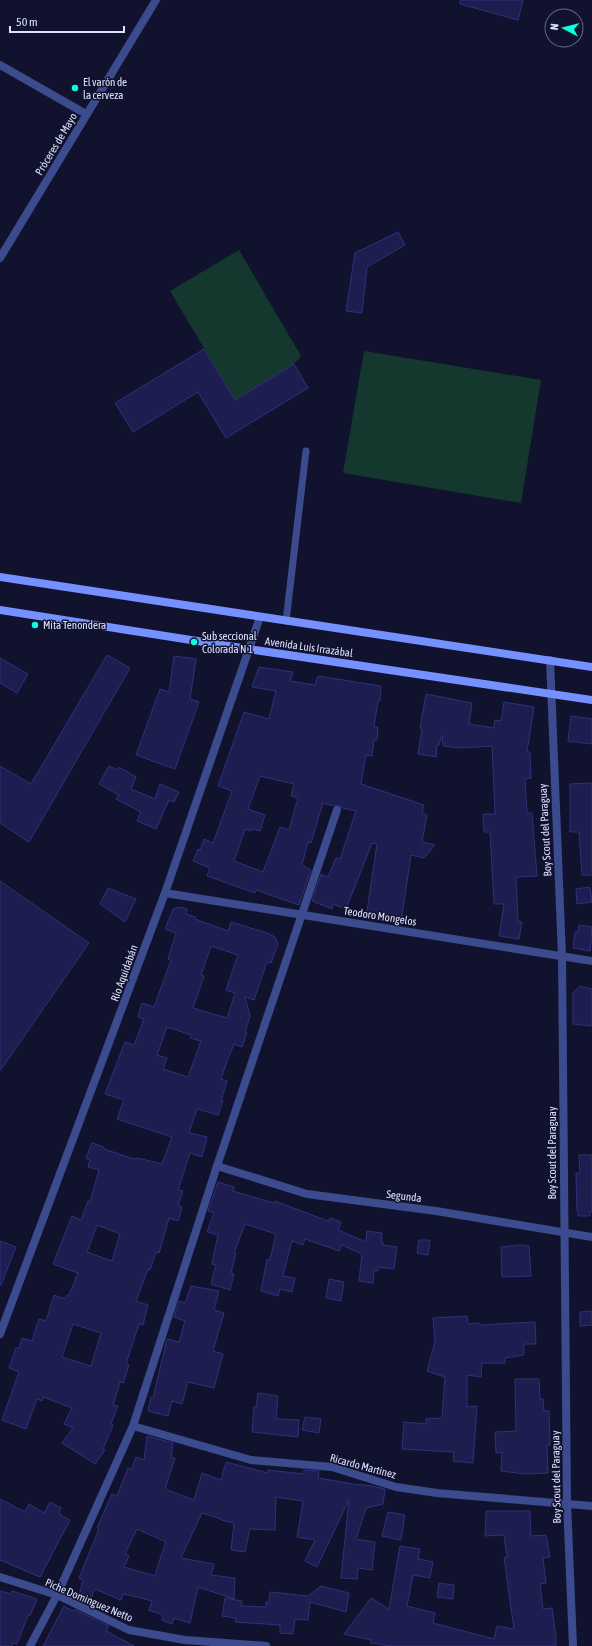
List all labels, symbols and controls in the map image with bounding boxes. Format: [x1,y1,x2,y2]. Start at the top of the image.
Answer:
scale bar [10,8,124,34]
north arrow [544,8,584,48]
text: 50 m [16,15,38,29]
text: N [548,23,560,31]
place label: El varón de la cerveza [83,76,127,101]
marker: El varón de la cerveza [70,83,80,93]
street label: Próceres de Mayo [33,111,79,177]
place label: Mita Tenondera [43,619,106,631]
marker: Mita Tenondera [30,620,40,630]
place label: Sub seccional Colorada N 1 [202,630,257,655]
street label: Avenida Luis Irrazábal [264,635,354,659]
marker: Sub seccional Colorada N 1 [189,637,199,647]
street label: Boy Scout del Paraguay [537,783,553,877]
street label: Teodoro Mongelos [343,904,418,928]
street label: Río Aquidabán [108,943,140,1003]
street label: Boy Scout del Paraguay [546,1106,558,1199]
street label: Segunda [386,1188,422,1204]
street label: Boy Scout del Paraguay [549,1430,563,1524]
street label: Ricardo Martinez [329,1451,397,1481]
street label: Piche Dominguez Netto [43,1576,135,1624]

